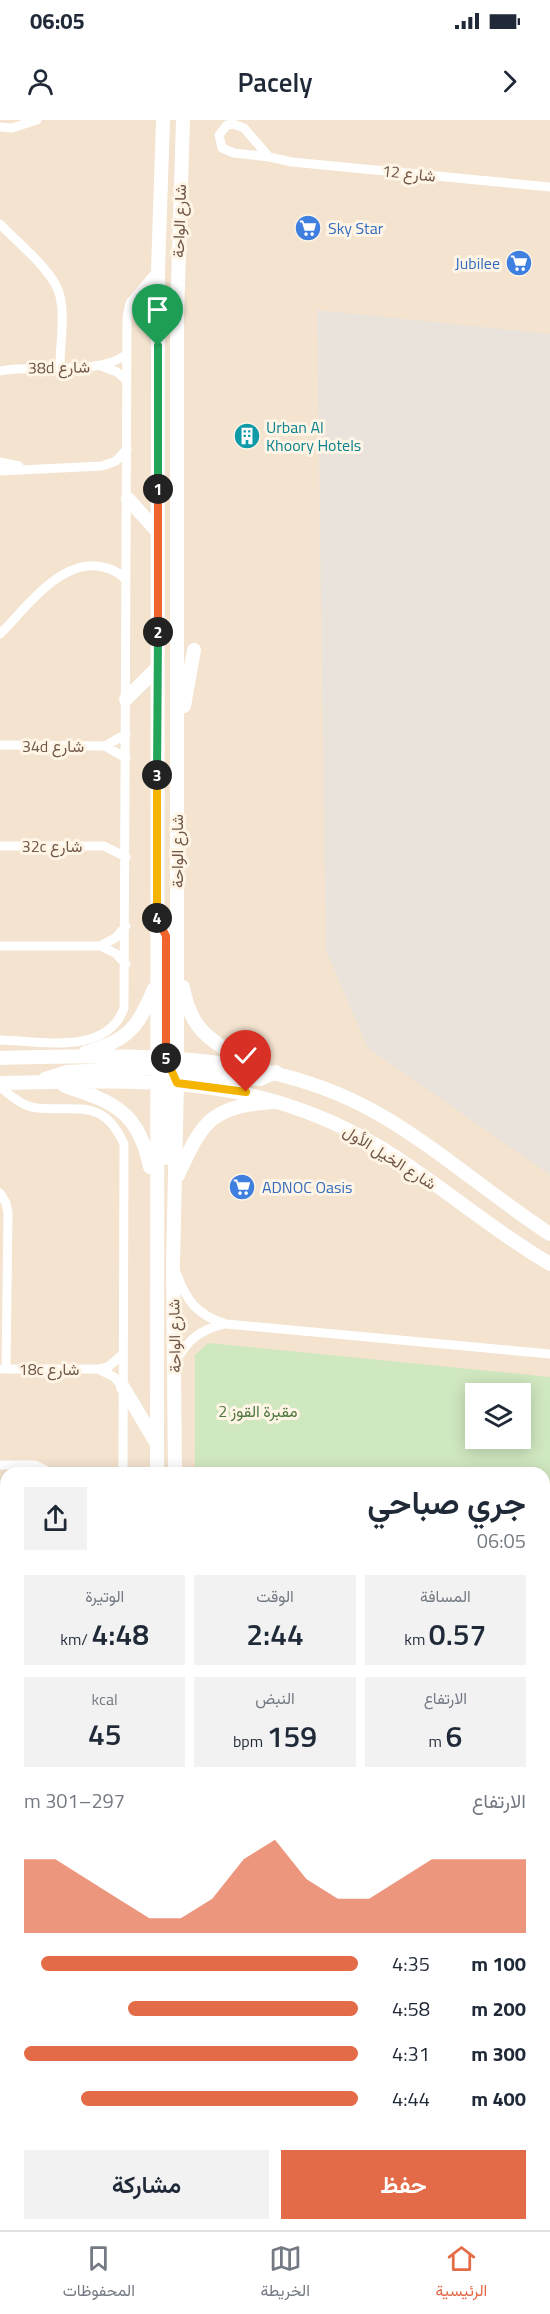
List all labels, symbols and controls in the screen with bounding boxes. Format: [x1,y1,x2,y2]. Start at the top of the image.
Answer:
text: 06:05 [30,4,85,38]
text: Pacely [237,61,313,102]
icon: person [24,65,57,98]
icon: forward [493,65,526,98]
street label: شارع 12 [381,158,437,188]
street label: شارع الواحة [166,184,192,258]
supermarket icon: Sky Star [293,213,323,243]
place label: Sky Star [328,216,384,240]
supermarket icon: Jubilee [504,248,534,278]
place label: Jubilee [455,251,500,275]
pin [132,284,183,346]
icon: arrive [141,293,174,326]
street label: 38d شارع [28,354,90,380]
place label: Urban Al Khoory Hotels [266,415,361,457]
building icon: Urban Al Khoory Hotels [232,421,262,451]
pin: 1 [143,474,173,504]
text: 1 [154,477,162,501]
pin: 2 [143,617,173,647]
text: 2 [154,620,162,644]
street label: 34d شارع [22,734,84,758]
pin: 3 [142,760,172,790]
text: 3 [153,763,161,787]
street label: شارع الواحة [165,814,189,888]
street label: 32c شارع [22,834,82,858]
pin: 4 [142,903,172,933]
text: 4 [153,906,161,930]
pin [220,1030,271,1092]
icon: check [229,1039,262,1072]
pin: 5 [151,1043,181,1073]
text: 5 [162,1046,170,1070]
street label: شارع الخيل الأول [339,1119,441,1195]
supermarket icon: ADNOC Oasis [227,1172,257,1202]
place label: ADNOC Oasis [262,1175,352,1199]
street label: شارع الواحة [161,1299,187,1373]
street label: 18c شارع [19,1357,79,1381]
map controls [465,1383,531,1449]
button: layers [465,1383,531,1449]
park label: مقبرة القوز 2 [218,1399,298,1423]
text: جري صباحي [367,1477,526,1527]
button: share [24,1487,87,1550]
text: 06:05 [477,1525,526,1556]
text: الوتيرة [85,1584,124,1608]
text: الوقت [256,1584,294,1608]
text: المسافة [420,1584,471,1608]
text: 4:48 [91,1611,149,1657]
text: 2:44 [246,1611,304,1657]
text: 0.57 [429,1611,486,1657]
text: /km [60,1627,91,1651]
text: km [404,1627,429,1651]
text: النبض [255,1686,295,1710]
text: الارتفاع [424,1686,467,1710]
text: kcal [92,1687,118,1711]
text: 45 [88,1711,121,1757]
text: 159 [267,1713,317,1759]
text: 6 [445,1713,462,1759]
text: bpm [233,1729,267,1753]
text: m [428,1729,445,1753]
text: 297–301 m [24,1785,125,1816]
text: الارتفاع [472,1785,526,1816]
text: 4:35 [392,1948,430,1979]
text: 100 m [471,1948,526,1979]
text: 4:58 [392,1993,430,2024]
text: 200 m [471,1993,526,2024]
text: 4:31 [392,2038,430,2069]
text: 300 m [471,2038,526,2069]
text: 4:44 [392,2083,430,2114]
text: 400 m [471,2083,526,2114]
button: مشاركة [24,2150,269,2219]
button: حفظ [281,2150,526,2219]
tab: المحفوظات [63,2242,135,2305]
tab: الخريطة [260,2242,310,2305]
tab: الرئيسية [435,2242,487,2305]

